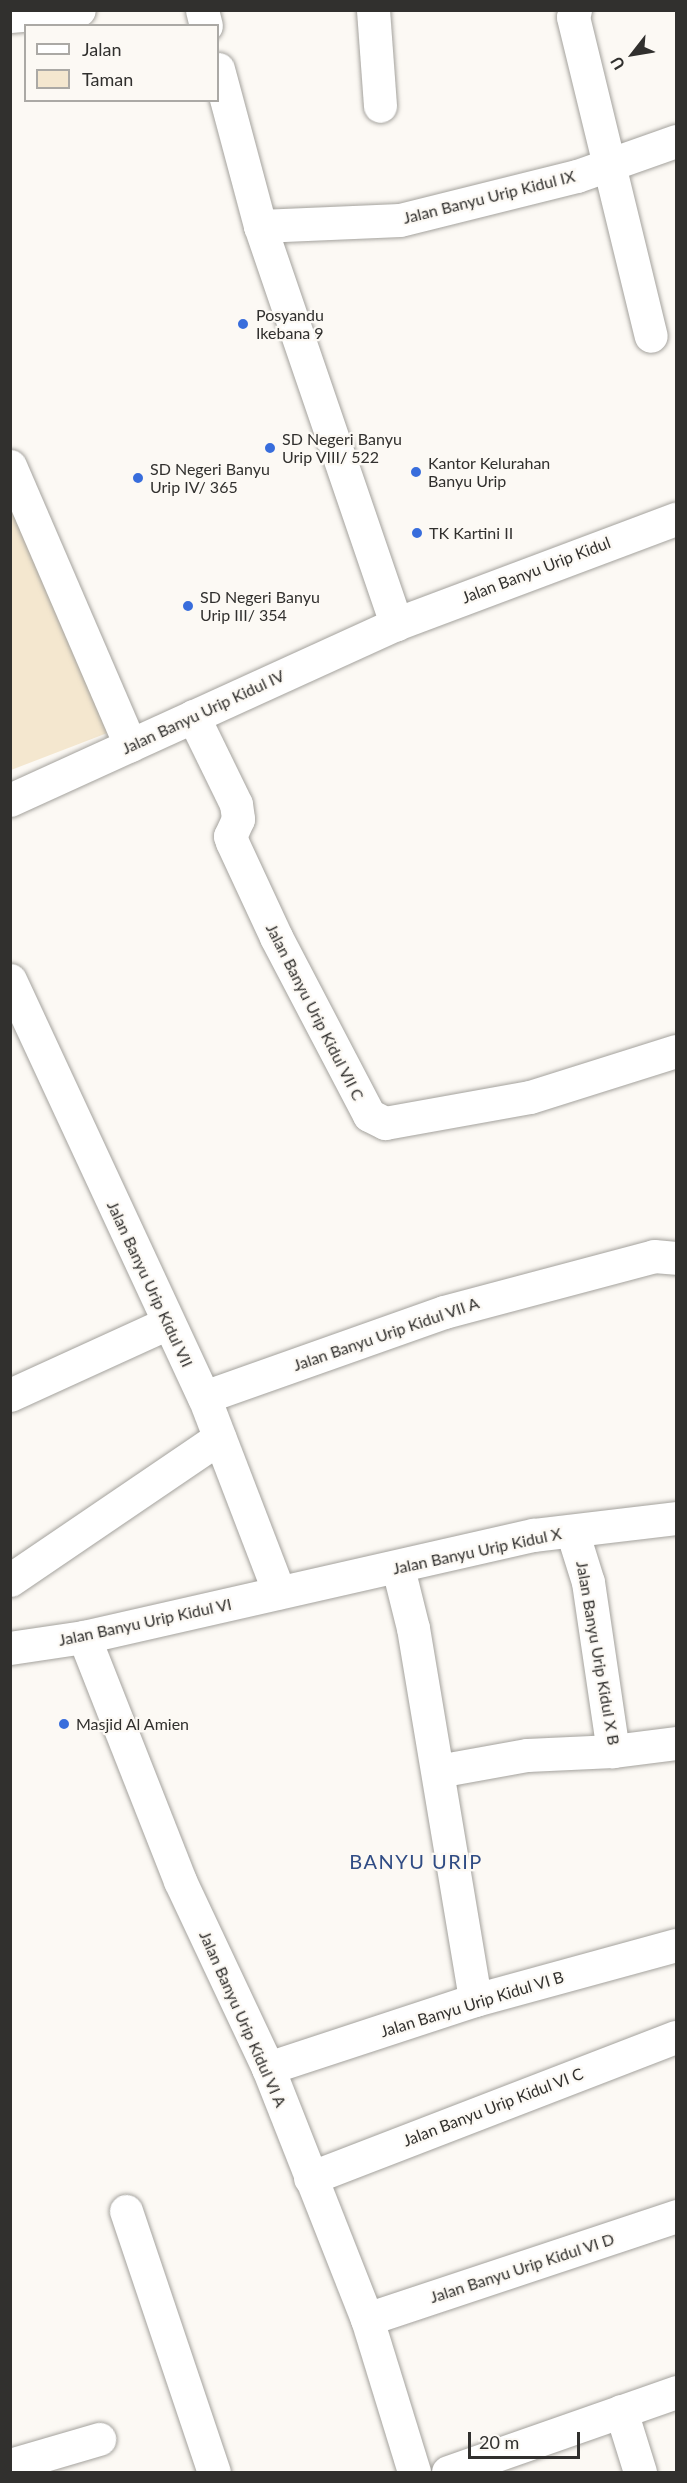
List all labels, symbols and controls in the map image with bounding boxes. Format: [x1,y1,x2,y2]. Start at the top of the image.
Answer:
legend [24,24,219,102]
north arrow [603,24,663,84]
text: Jalan [82,38,121,60]
text: U [606,54,628,74]
text: Taman [82,68,133,90]
street label: Jalan Banyu Urip Kidul IX [401,166,577,228]
place label: Posyandu Ikebana 9 [256,305,324,343]
marker: Posyandu Ikebana 9 [234,315,252,333]
place label: SD Negeri Banyu Urip VIII/ 522 [282,429,402,467]
marker: SD Negeri Banyu Urip VIII/ 522 [263,441,277,455]
place label: Kantor Kelurahan Banyu Urip [428,453,551,491]
place label: SD Negeri Banyu Urip IV/ 365 [150,459,270,497]
marker: Kantor Kelurahan Banyu Urip [409,465,423,479]
marker: SD Negeri Banyu Urip IV/ 365 [131,471,145,485]
place label: TK Kartini II [429,523,513,543]
marker: TK Kartini II [410,526,424,540]
street label: Jalan Banyu Urip Kidul [459,533,613,607]
place label: SD Negeri Banyu Urip III/ 354 [200,587,320,625]
marker: SD Negeri Banyu Urip III/ 354 [181,599,195,613]
street label: Jalan Banyu Urip Kidul IV [119,666,287,758]
street label: Jalan Banyu Urip Kidul VII C [262,920,368,1104]
street label: Jalan Banyu Urip Kidul VII [103,1198,197,1370]
street label: Jalan Banyu Urip Kidul VII A [290,1293,482,1375]
street label: Jalan Banyu Urip Kidul X [391,1524,563,1578]
street label: Jalan Banyu Urip Kidul X B [572,1559,624,1747]
street label: Jalan Banyu Urip Kidul VI [56,1594,234,1650]
place label: Masjid Al Amien [76,1714,190,1734]
marker: Masjid Al Amien [57,1717,71,1731]
district label: BANYU URIP [349,1849,483,1873]
street label: Jalan Banyu Urip Kidul VI A [195,1927,291,2111]
street label: Jalan Banyu Urip Kidul VI B [378,1967,566,2041]
street label: Jalan Banyu Urip Kidul VI C [400,2064,586,2150]
street label: Jalan Banyu Urip Kidul VI D [427,2229,617,2307]
scale bar [471,2420,584,2458]
text: 20 m [479,2431,519,2453]

